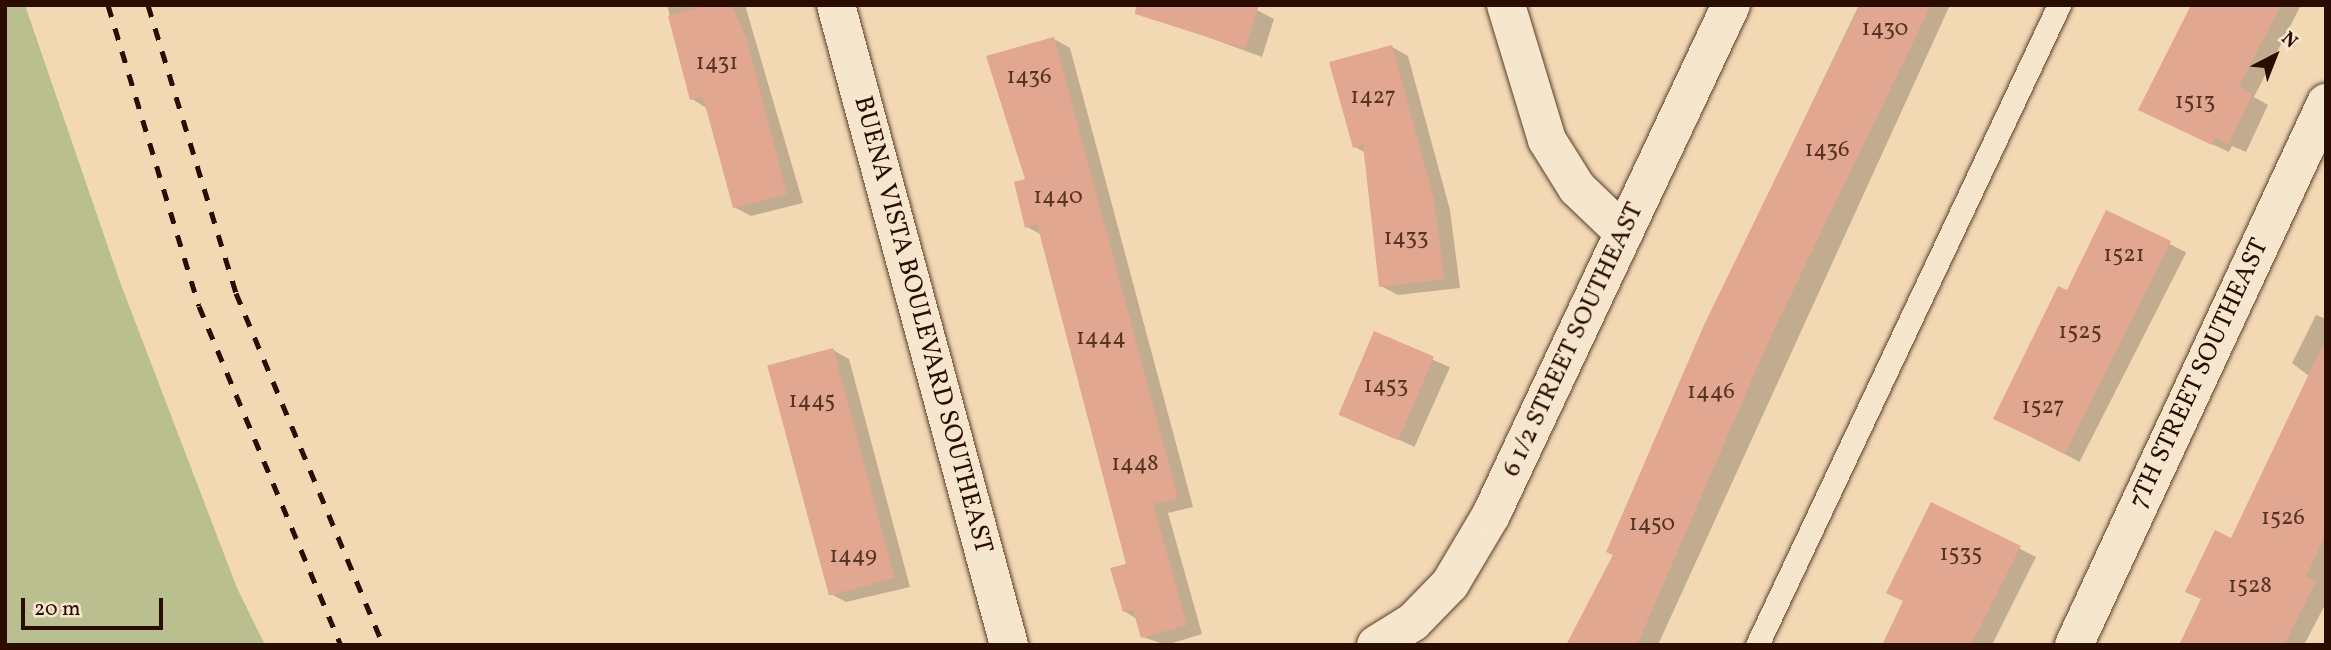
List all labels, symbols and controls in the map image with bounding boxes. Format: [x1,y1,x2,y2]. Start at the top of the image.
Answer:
house number: 1430 [1862,15,1908,43]
north arrow [2240,21,2310,91]
text: N [2275,26,2303,55]
house number: 1431 [696,49,738,77]
house number: 1436 [1006,63,1052,91]
house number: 1427 [1350,83,1396,111]
house number: 1513 [2175,88,2215,116]
street label: BUENA VISTA BOULEVARD SOUTHEAST [846,92,998,558]
house number: 1436 [1804,136,1850,164]
house number: 1440 [1033,183,1083,211]
street label: 6 1/2 STREET SOUTHEAST [1497,198,1651,482]
house number: 1433 [1383,224,1429,252]
street label: 7TH STREET SOUTHEAST [2124,234,2276,514]
house number: 1521 [2103,241,2145,269]
house number: 1525 [2058,318,2102,346]
house number: 1444 [1076,324,1126,352]
house number: 1453 [1364,372,1408,400]
house number: 1446 [1687,378,1735,406]
house number: 1445 [789,387,835,415]
house number: 1527 [2022,393,2064,421]
house number: 1448 [1111,450,1159,478]
house number: 1526 [2261,504,2305,532]
house number: 1450 [1629,510,1675,538]
house number: 1535 [1940,540,1982,568]
house number: 1449 [829,542,877,570]
house number: 1528 [2228,572,2272,600]
scale bar [24,584,166,628]
text: 20 m [34,595,80,624]

